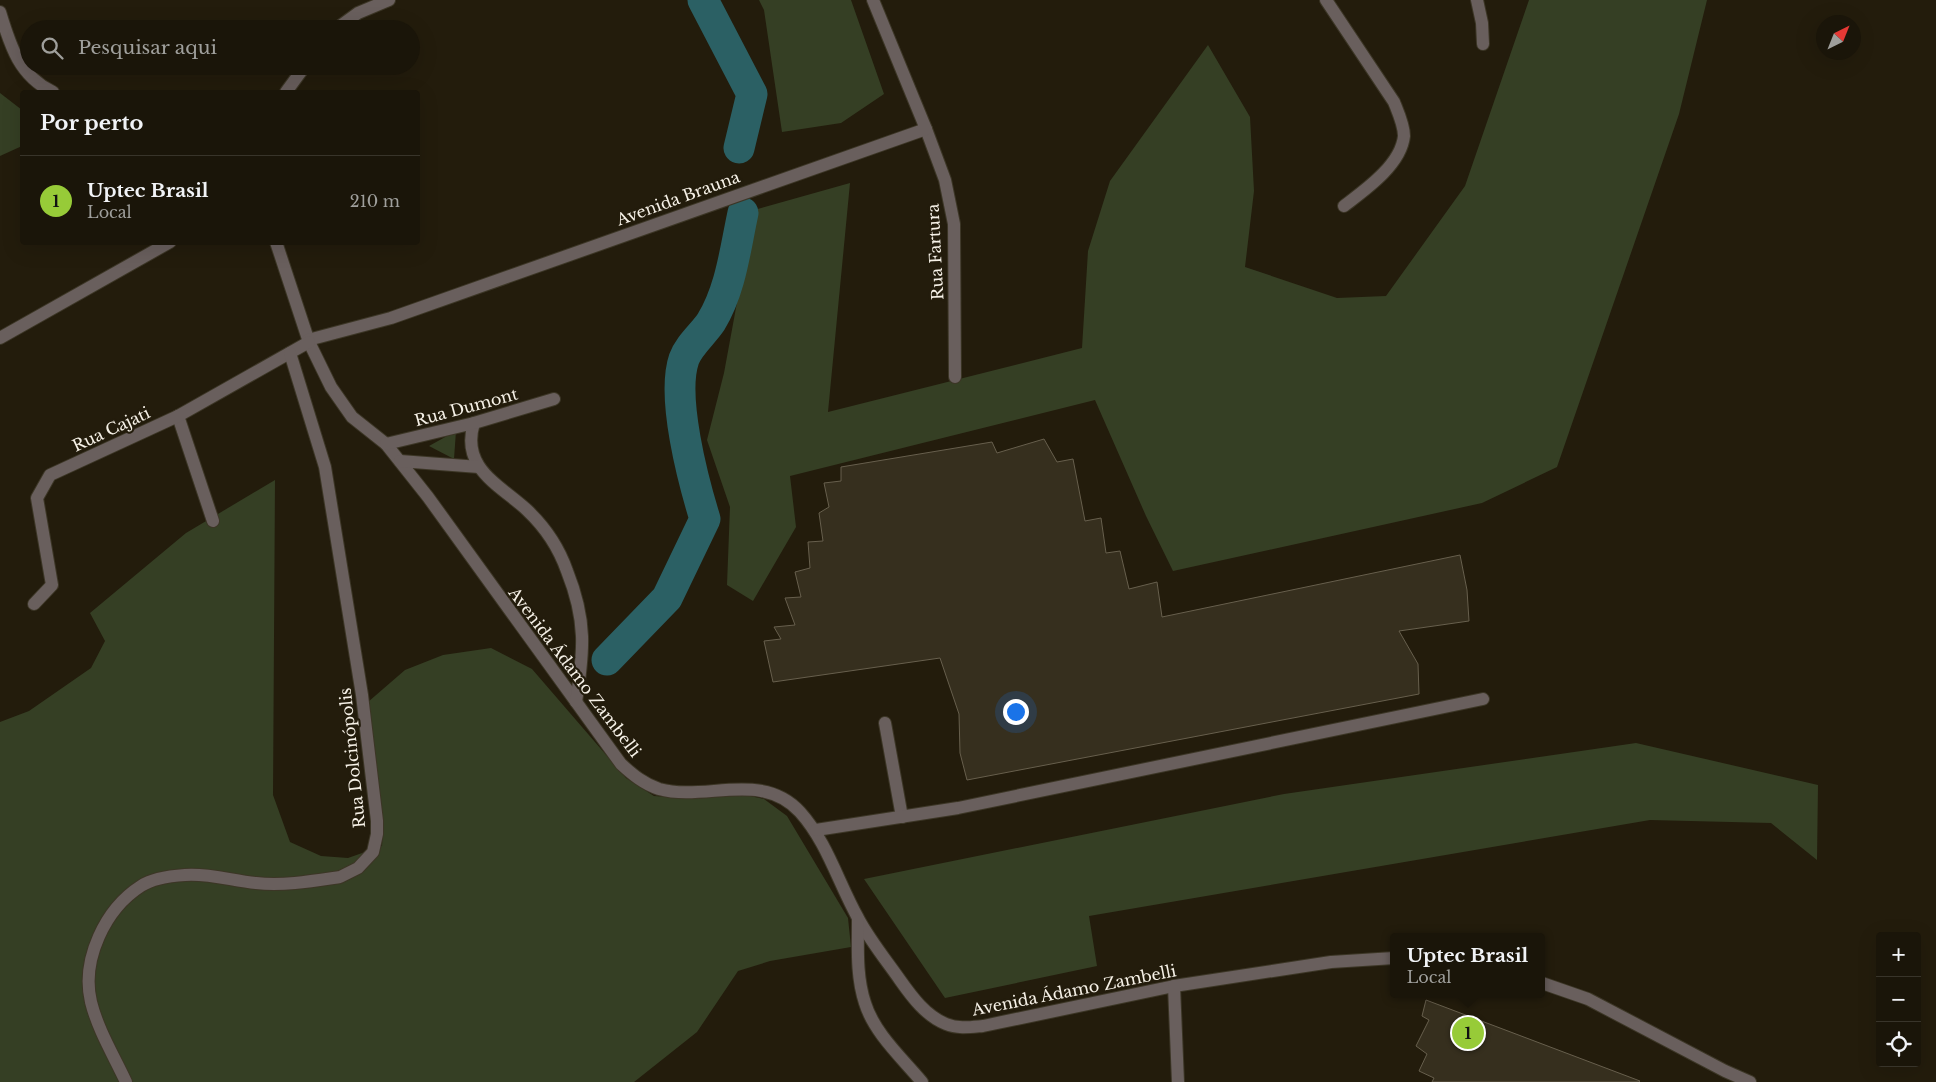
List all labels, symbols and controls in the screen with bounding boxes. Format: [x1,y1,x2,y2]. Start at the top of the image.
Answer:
north arrow [1816,15,1861,60]
search box [20,20,420,75]
icon: search [38,34,66,62]
text: Pesquisar aqui [78,36,217,59]
text: Por perto [40,110,143,136]
street label: Avenida Brauna [613,166,743,230]
text: Uptec Brasil [87,179,209,202]
text: 1 [53,191,59,211]
text: 210 m [350,191,400,211]
text: Local [87,202,132,222]
street label: Rua Fartura [922,203,948,301]
street label: Rua Dumont [412,384,520,430]
street label: Rua Cajati [69,402,154,456]
street label: Avenida Ádamo Zambelli [504,582,646,761]
street label: Rua Dolcinópolis [335,687,369,829]
your location [1003,699,1029,725]
map controls [1876,932,1921,1067]
button: + [1876,932,1921,977]
popup [1390,933,1545,998]
text: Uptec Brasil [1407,944,1528,967]
street label: Avenida Ádamo Zambelli [969,960,1178,1020]
text: Local [1407,967,1451,987]
button: − [1876,977,1921,1022]
pin: 1 [1452,1014,1484,1052]
button: locate [1876,1022,1921,1067]

